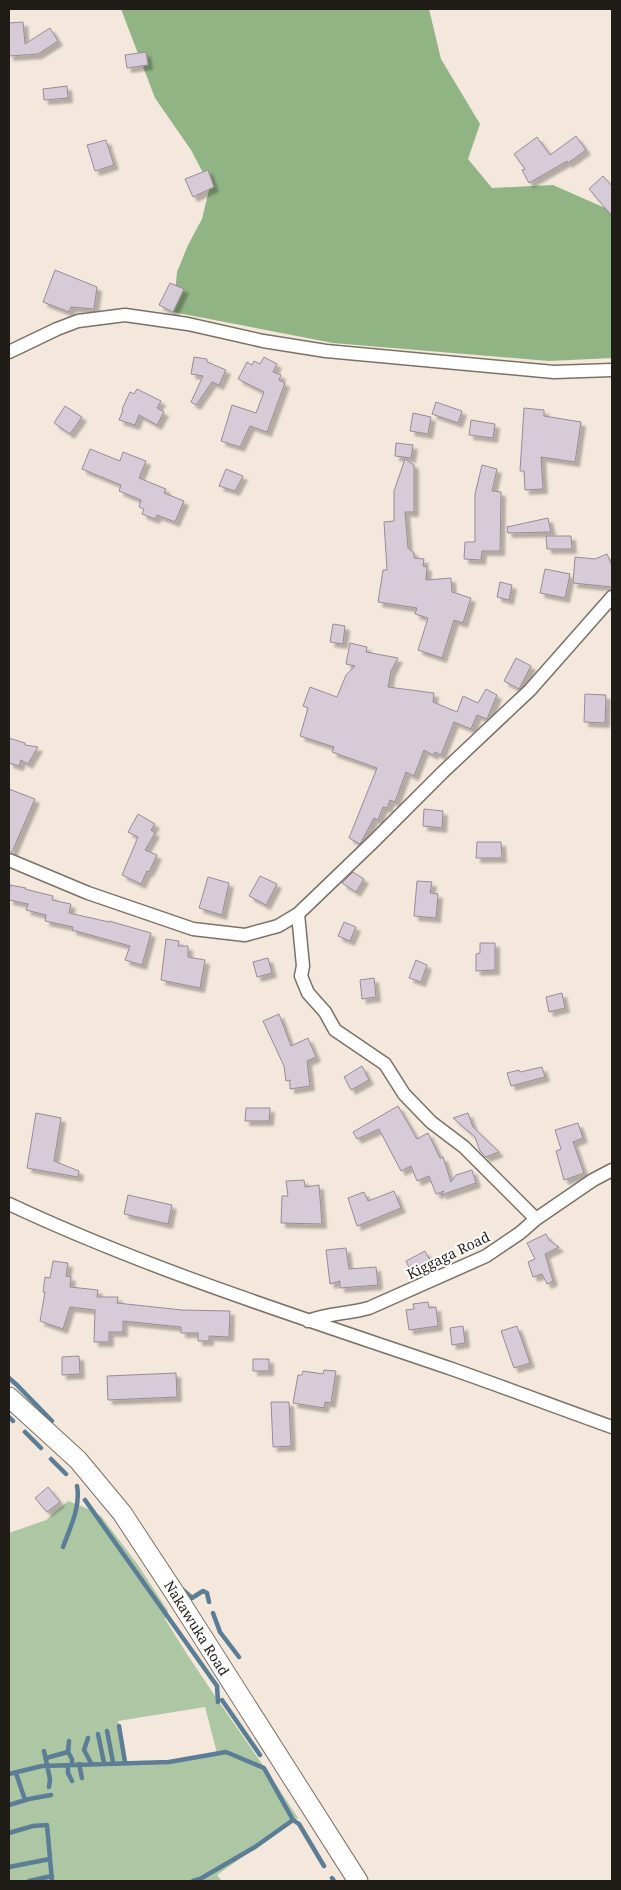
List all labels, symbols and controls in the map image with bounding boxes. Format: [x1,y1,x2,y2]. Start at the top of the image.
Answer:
street label: Kiggaga Road [403,1227,493,1283]
street label: Nakawuka Road [160,1577,234,1680]

